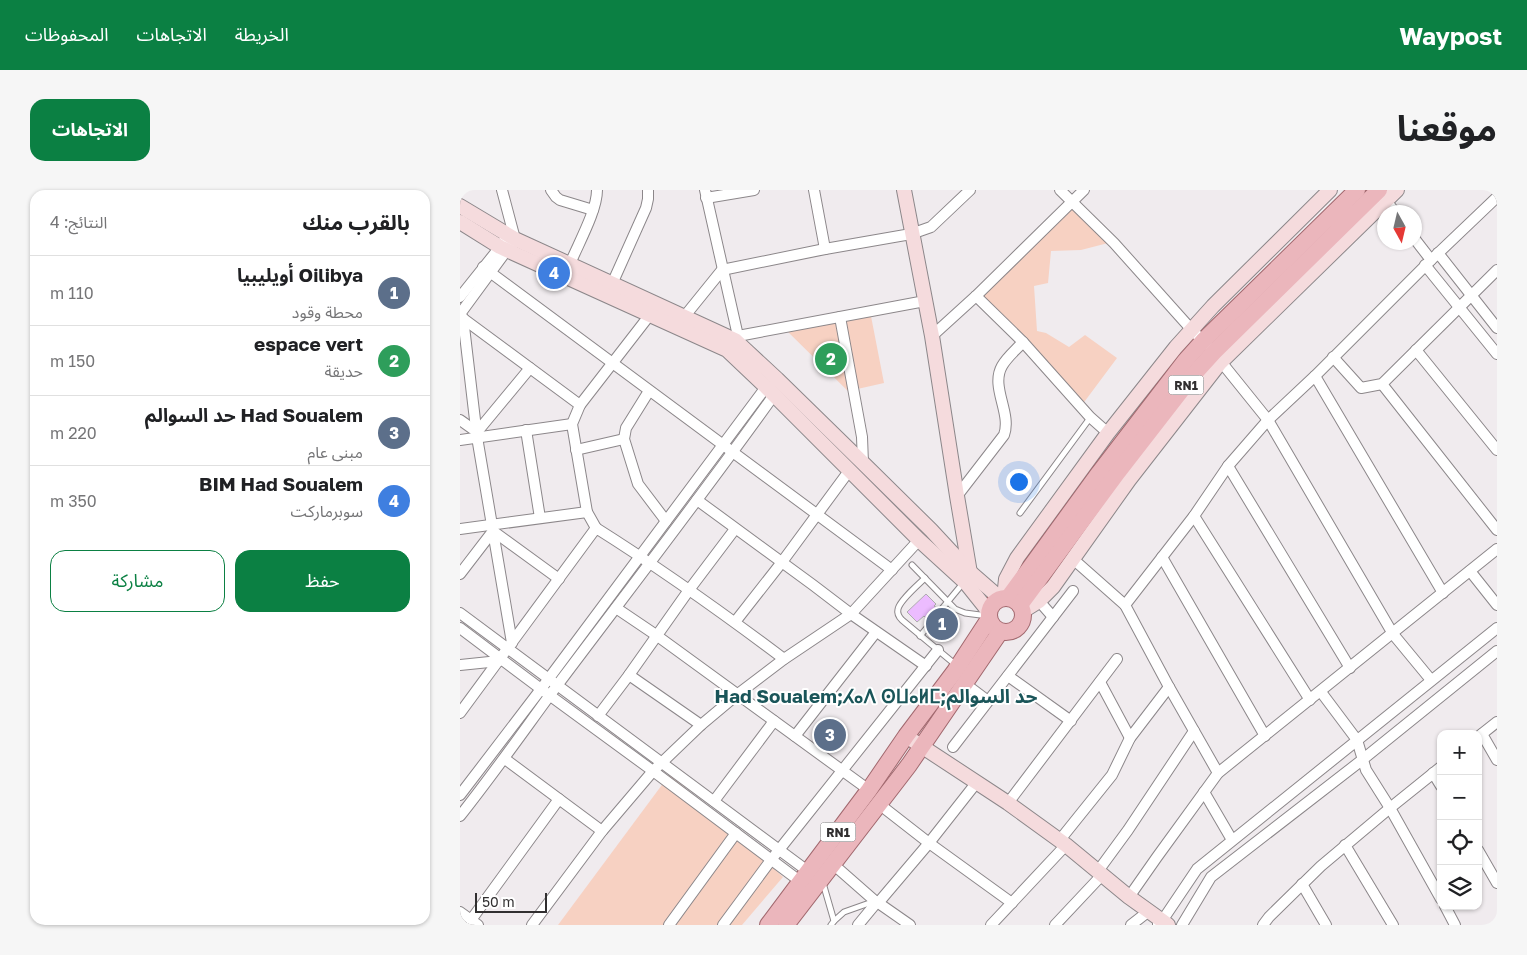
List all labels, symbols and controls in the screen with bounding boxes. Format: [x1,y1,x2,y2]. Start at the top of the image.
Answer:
text: Waypost [1399,21,1502,50]
text: المحفوظات [25,23,109,45]
text: الاتجاهات [137,23,207,45]
text: الخريطة [235,23,289,45]
button: الاتجاهات [30,99,150,161]
text: موقعنا [1397,107,1497,149]
north arrow [1377,205,1422,250]
text: بالقرب منك [302,209,410,235]
text: النتائج: 4 [50,212,107,232]
pin: 4 [538,254,570,292]
text: Oilibya أويليبيا [237,263,363,286]
text: 110 m [50,283,94,303]
text: 1 [390,283,398,303]
text: محطة وقود [292,302,363,322]
text: espace vert [254,332,363,355]
pin: 2 [815,340,847,378]
text: 150 m [50,351,95,371]
text: 2 [389,351,399,371]
text: حديقة [325,361,363,381]
road number: RN1 [1168,376,1204,394]
text: Had Soualem حد السوالم [145,403,363,426]
text: 220 m [50,423,97,443]
text: 3 [389,423,399,443]
text: مبنى عام [307,442,363,462]
your location [1006,469,1032,495]
text: BIM Had Soualem [199,472,363,495]
text: 350 m [50,491,97,511]
text: 4 [389,491,399,511]
text: سوبرماركت [291,501,363,521]
button: مشاركة [50,550,225,612]
button: حفظ [235,550,410,612]
pin: 1 [926,605,958,643]
district label: Had Soualem;ⵃⴰⴷ ⵙⵡⴰⵍⵎ;حد السوالم [714,684,1038,711]
pin: 3 [814,716,846,754]
map controls [1437,730,1482,910]
button: + [1437,730,1482,775]
button: − [1437,775,1482,820]
button: locate [1437,820,1482,865]
road number: RN1 [820,822,856,842]
button: layers [1437,865,1482,910]
scale bar [475,890,548,913]
text: 50 m [482,893,515,910]

